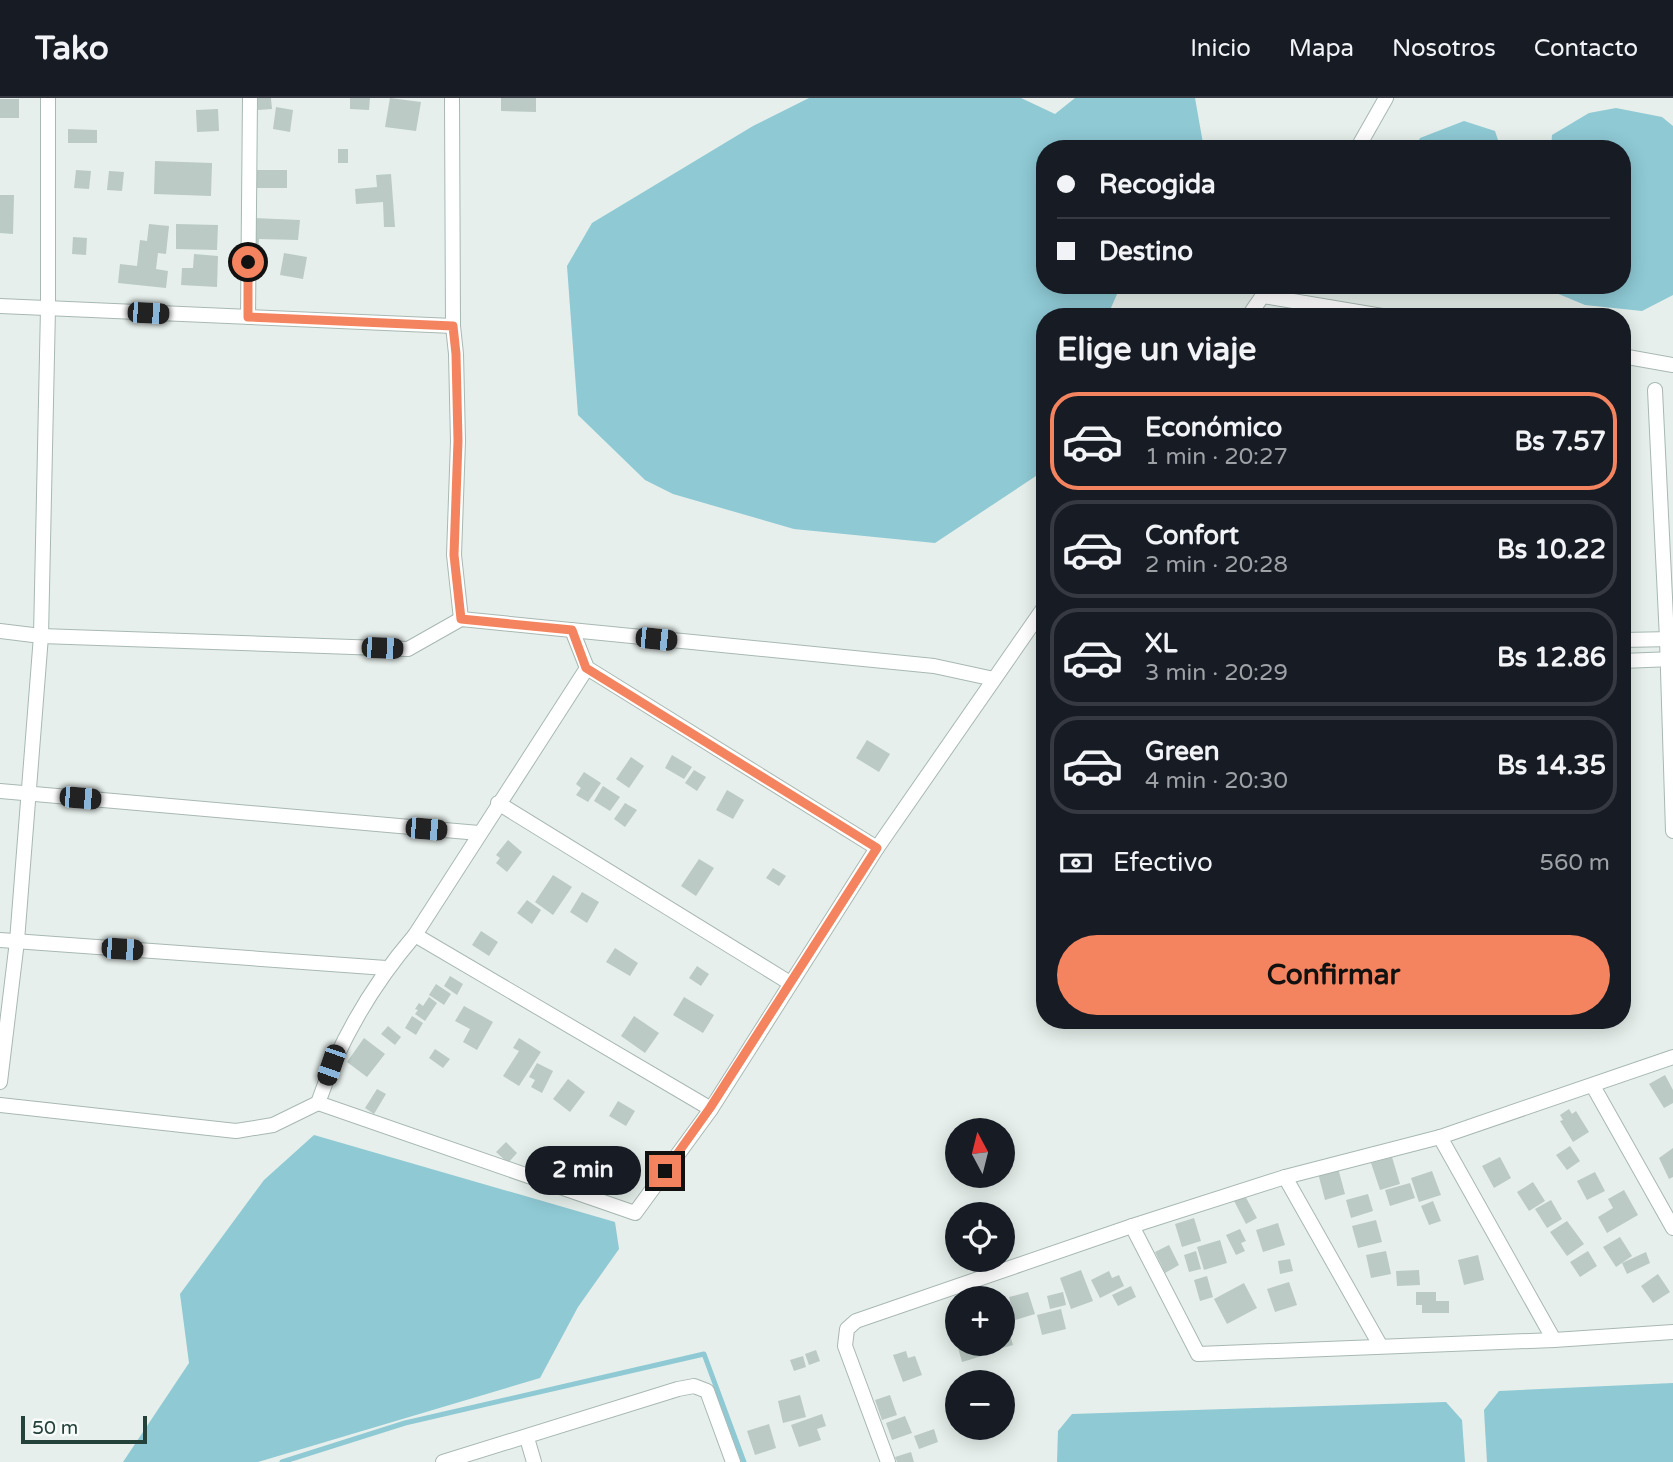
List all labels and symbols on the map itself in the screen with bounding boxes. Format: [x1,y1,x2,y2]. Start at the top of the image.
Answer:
route start [232,246,264,278]
car [127,301,170,325]
car [635,626,678,652]
car [361,637,404,659]
car [59,786,102,810]
car [405,817,448,841]
car [101,937,144,961]
car [315,1042,348,1088]
north arrow [945,1118,1015,1188]
callout: 2 min [525,1146,640,1196]
route end [649,1155,681,1187]
scale bar [21,1413,147,1445]

